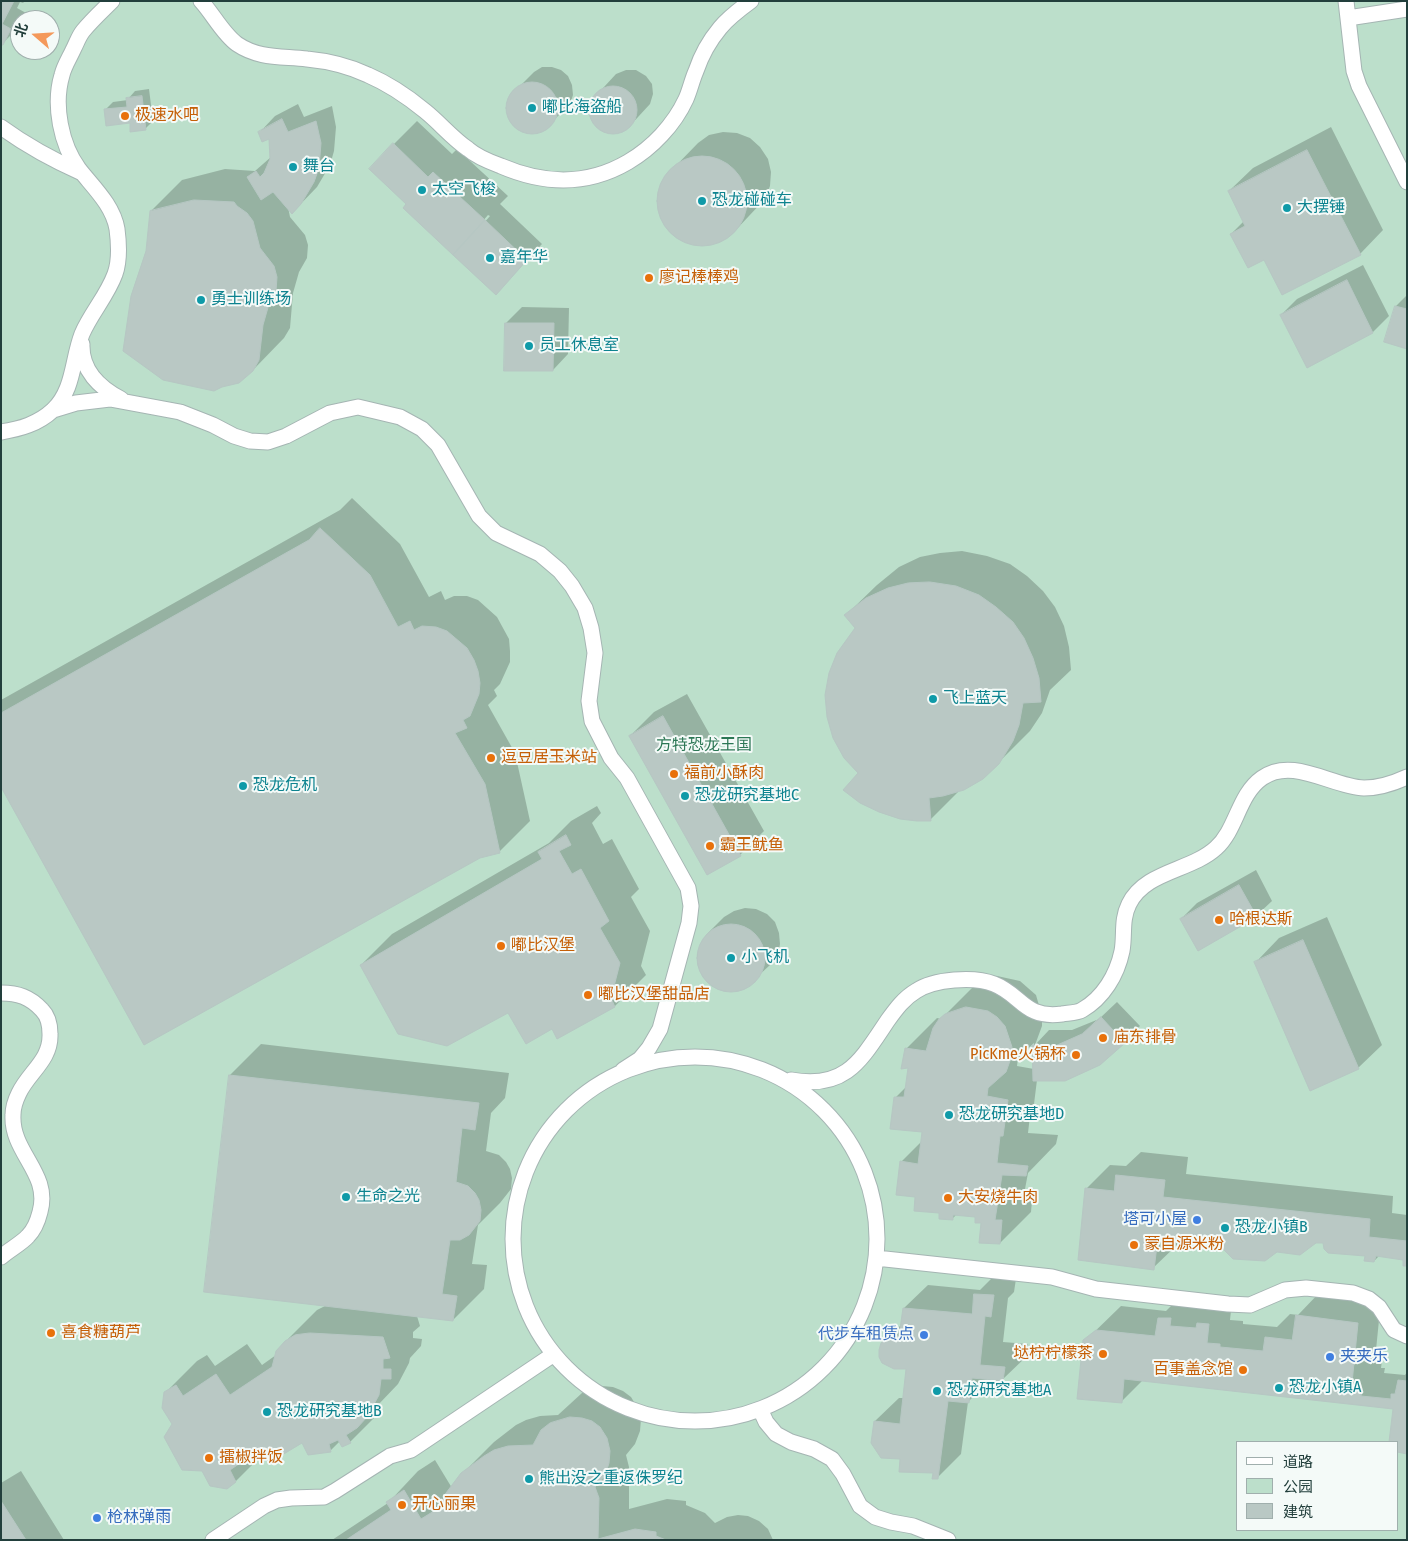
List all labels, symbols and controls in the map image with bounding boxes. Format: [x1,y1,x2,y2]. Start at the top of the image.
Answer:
north arrow [10,10,60,60]
text: 北 [11,21,32,40]
place label: 嘟比海盗船 [542,98,622,118]
marker: 嘟比海盗船 [526,102,538,114]
place label: 极速水吧 [135,106,199,126]
marker: 极速水吧 [119,110,131,122]
place label: 舞台 [303,157,335,177]
marker: 舞台 [287,161,299,173]
place label: 太空飞梭 [432,180,496,200]
marker: 太空飞梭 [416,184,428,196]
place label: 恐龙碰碰车 [712,191,792,211]
marker: 恐龙碰碰车 [696,195,708,207]
place label: 大摆锤 [1297,198,1345,218]
marker: 大摆锤 [1281,202,1293,214]
place label: 嘉年华 [500,248,548,268]
marker: 嘉年华 [484,252,496,264]
place label: 廖记棒棒鸡 [659,268,739,288]
marker: 廖记棒棒鸡 [643,272,655,284]
place label: 勇士训练场 [211,290,291,310]
marker: 勇士训练场 [195,294,207,306]
place label: 员工休息室 [539,336,619,356]
marker: 员工休息室 [523,340,535,352]
place label: 飞上蓝天 [943,689,1007,709]
marker: 飞上蓝天 [927,693,939,705]
park label: 方特恐龙王国 [656,736,752,756]
place label: 逗豆居玉米站 [501,748,597,768]
marker: 逗豆居玉米站 [485,752,497,764]
place label: 福前小酥肉 [684,764,764,784]
marker: 福前小酥肉 [668,768,680,780]
place label: 恐龙危机 [253,776,317,796]
marker: 恐龙危机 [237,780,249,792]
place label: 恐龙研究基地C [695,786,799,806]
marker: 恐龙研究基地C [679,790,691,802]
place label: 霸王鱿鱼 [720,836,784,856]
marker: 霸王鱿鱼 [704,840,716,852]
place label: 哈根达斯 [1229,910,1293,930]
marker: 哈根达斯 [1213,914,1225,926]
place label: 嘟比汉堡 [511,936,575,956]
marker: 嘟比汉堡 [495,940,507,952]
place label: 小飞机 [741,948,789,968]
marker: 小飞机 [725,952,737,964]
place label: 嘟比汉堡甜品店 [598,985,710,1005]
marker: 嘟比汉堡甜品店 [582,989,594,1001]
place label: 庙东排骨 [1113,1028,1177,1048]
marker: 庙东排骨 [1097,1032,1109,1044]
place label: PicKme火锅杯 [970,1045,1066,1065]
marker: PicKme火锅杯 [1070,1049,1082,1061]
place label: 恐龙研究基地D [959,1105,1064,1125]
marker: 恐龙研究基地D [943,1109,955,1121]
place label: 生命之光 [356,1187,420,1207]
place label: 大安烧牛肉 [958,1188,1038,1208]
marker: 生命之光 [340,1191,352,1203]
marker: 大安烧牛肉 [942,1192,954,1204]
place label: 塔可小屋 [1123,1210,1187,1230]
marker: 塔可小屋 [1191,1214,1203,1226]
place label: 恐龙小镇B [1235,1218,1308,1238]
marker: 恐龙小镇B [1219,1222,1231,1234]
place label: 蒙自源米粉 [1144,1235,1224,1255]
marker: 蒙自源米粉 [1128,1239,1140,1251]
place label: 喜食糖葫芦 [61,1323,141,1343]
place label: 代步车租赁点 [818,1325,914,1345]
marker: 喜食糖葫芦 [45,1327,57,1339]
marker: 代步车租赁点 [918,1329,930,1341]
place label: 垯柠柠檬茶 [1013,1344,1093,1364]
place label: 夹夹乐 [1340,1347,1388,1367]
marker: 垯柠柠檬茶 [1097,1348,1109,1360]
marker: 夹夹乐 [1324,1351,1336,1363]
place label: 百事盖念馆 [1153,1360,1233,1380]
marker: 百事盖念馆 [1237,1364,1249,1376]
place label: 恐龙小镇A [1289,1378,1361,1398]
place label: 恐龙研究基地A [947,1381,1051,1401]
marker: 恐龙小镇A [1273,1382,1285,1394]
marker: 恐龙研究基地A [931,1385,943,1397]
place label: 恐龙研究基地B [277,1402,382,1422]
marker: 恐龙研究基地B [261,1406,273,1418]
legend [1236,1441,1398,1531]
place label: 擂椒拌饭 [219,1448,283,1468]
marker: 擂椒拌饭 [203,1452,215,1464]
text: 道路 [1283,1453,1313,1471]
place label: 熊出没之重返侏罗纪 [539,1469,683,1489]
marker: 熊出没之重返侏罗纪 [523,1473,535,1485]
text: 公园 [1283,1478,1313,1496]
place label: 开心丽果 [412,1495,476,1515]
marker: 开心丽果 [396,1499,408,1511]
text: 建筑 [1283,1503,1313,1521]
place label: 枪林弹雨 [107,1508,171,1528]
marker: 枪林弹雨 [91,1512,103,1524]

